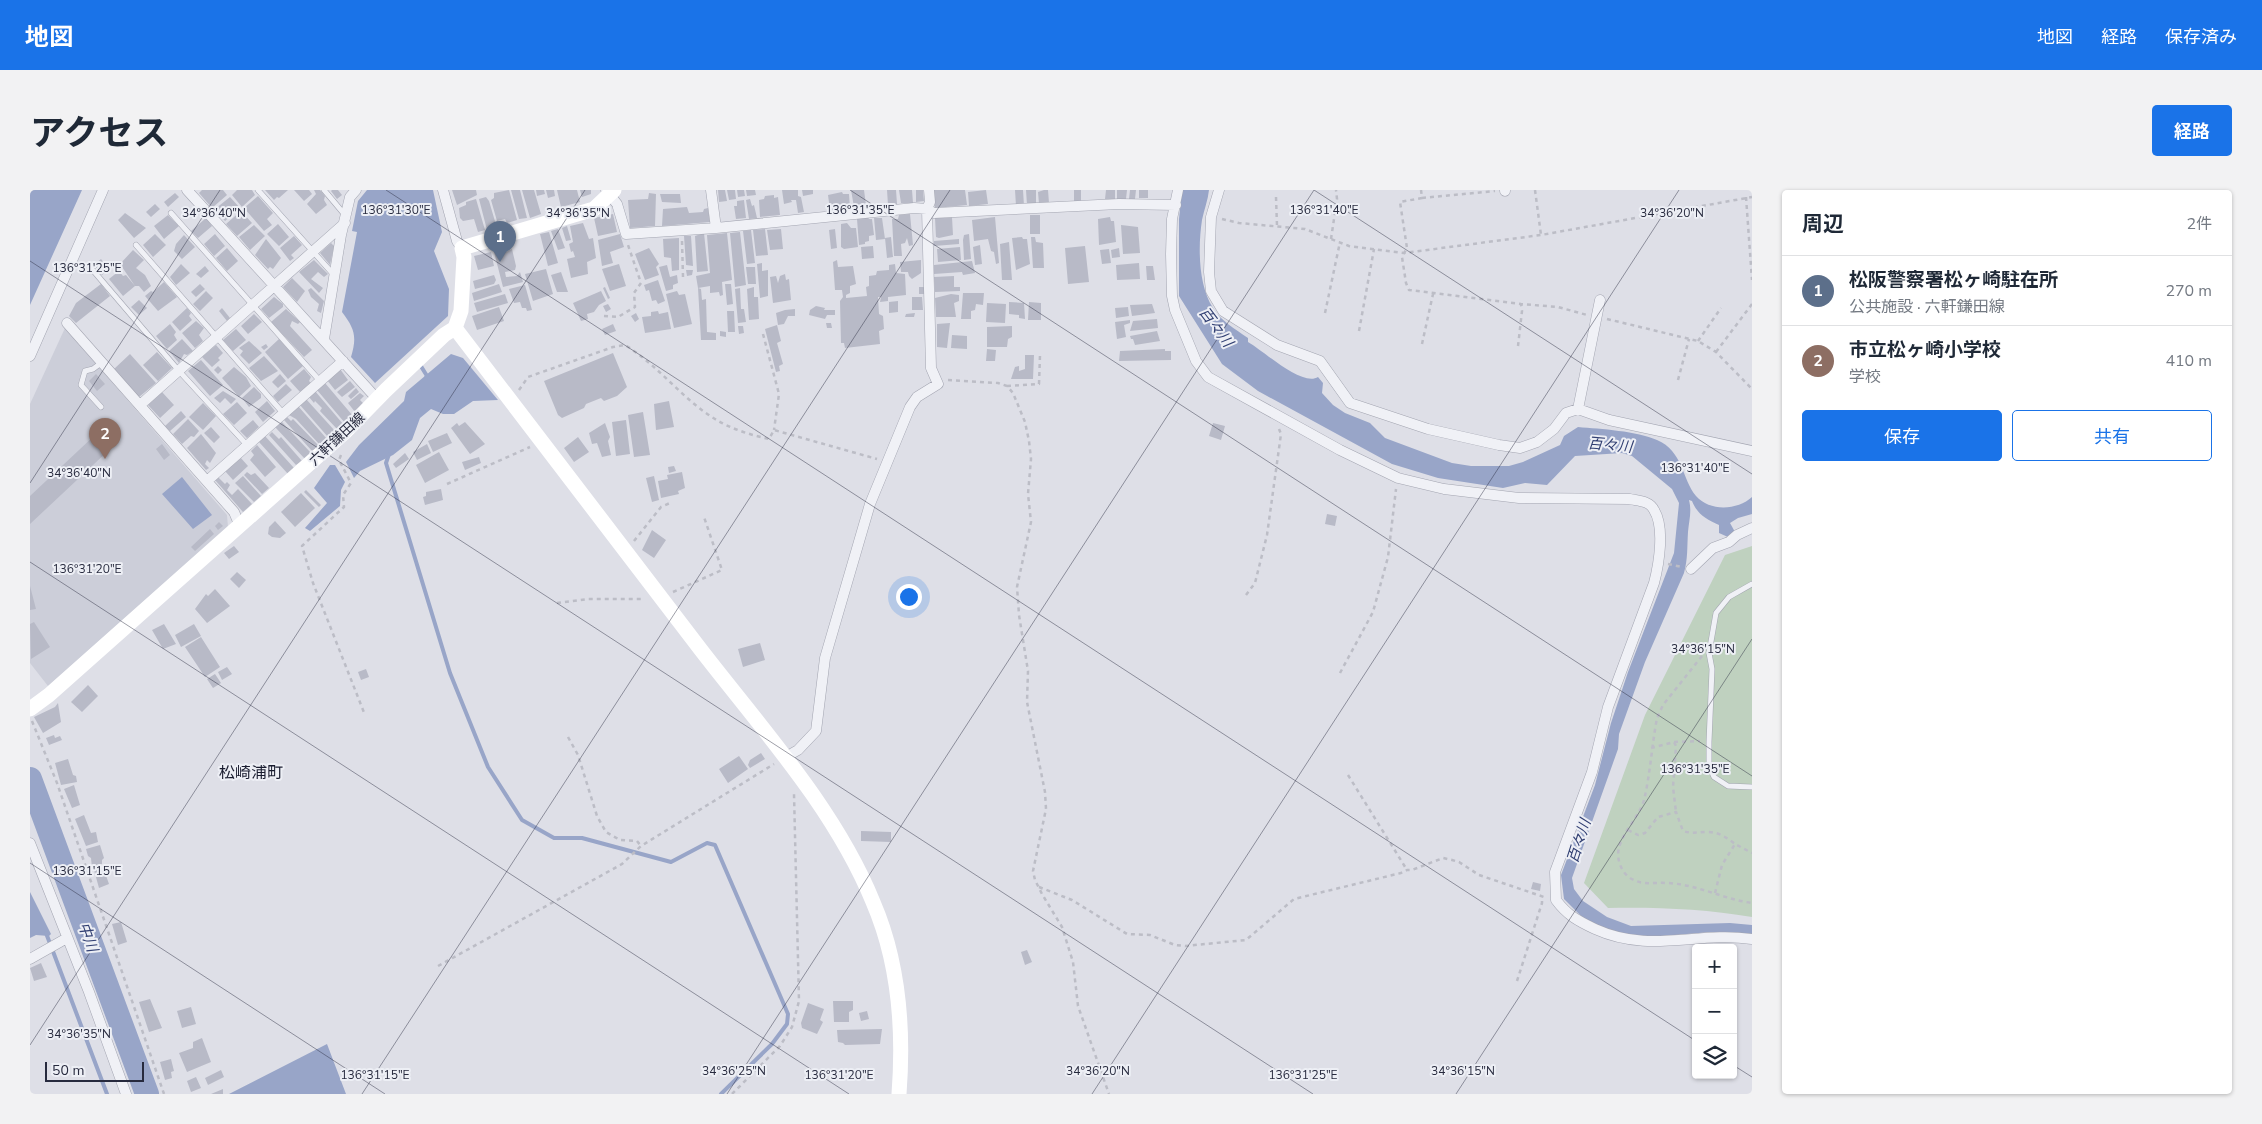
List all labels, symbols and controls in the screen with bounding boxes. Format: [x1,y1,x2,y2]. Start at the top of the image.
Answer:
text: 地図 [25,21,73,53]
text: 地図 [2037,25,2073,49]
text: 経路 [2101,25,2137,49]
text: 保存済み [2165,25,2237,49]
button: 経路 [2152,105,2232,156]
text: アクセス [30,110,168,157]
text: 136°31'30"E [361,202,431,218]
text: 136°31'35"E [825,202,895,218]
text: 136°31'40"E [1289,202,1359,218]
text: 34°36'40"N [182,205,246,221]
text: 34°36'35"N [546,205,610,221]
text: 34°36'20"N [1640,205,1704,221]
text: 周辺 [1802,210,1844,238]
text: 2件 [2186,213,2212,235]
pin: 1 [484,221,516,262]
text: 136°31'25"E [52,260,122,276]
text: 松阪警察署松ヶ崎駐在所 [1849,267,2058,293]
text: 1 [1813,280,1823,302]
text: 270 m [2165,280,2212,302]
text: 公共施設 · 六軒鎌田線 [1849,296,2005,318]
water label: 百々川 [1194,303,1239,353]
text: 市立松ヶ崎小学校 [1849,337,2001,363]
text: 2 [1813,350,1823,372]
text: 410 m [2165,350,2212,372]
text: 学校 [1849,366,1881,388]
street label: 六軒鎌田線 [305,408,369,470]
button: 保存 [1802,410,2002,461]
button: 共有 [2012,410,2212,461]
pin: 2 [89,418,121,459]
water label: 百々川 [1587,433,1635,457]
text: 136°31'40"E [1660,460,1730,476]
text: 34°36'40"N [47,465,111,481]
text: 136°31'20"E [52,561,122,577]
your location [896,584,922,610]
text: 34°36'15"N [1671,641,1735,657]
text: 136°31'35"E [1660,761,1730,777]
district label: 松崎浦町 [219,762,283,784]
water label: 百々川 [1563,815,1596,865]
text: 136°31'15"E [52,863,122,879]
water label: 中川 [73,919,103,956]
map controls [1692,944,1737,1079]
button: + [1692,944,1737,989]
button: − [1692,989,1737,1034]
text: 34°36'35"N [47,1026,111,1042]
button: layers [1692,1034,1737,1079]
scale bar [45,1059,144,1082]
text: 50 m [52,1061,84,1080]
text: 34°36'25"N [702,1063,766,1079]
text: 34°36'20"N [1066,1063,1130,1079]
text: 34°36'15"N [1431,1063,1495,1079]
text: 136°31'15"E [340,1067,410,1083]
text: 136°31'20"E [804,1067,874,1083]
text: 136°31'25"E [1268,1067,1338,1083]

